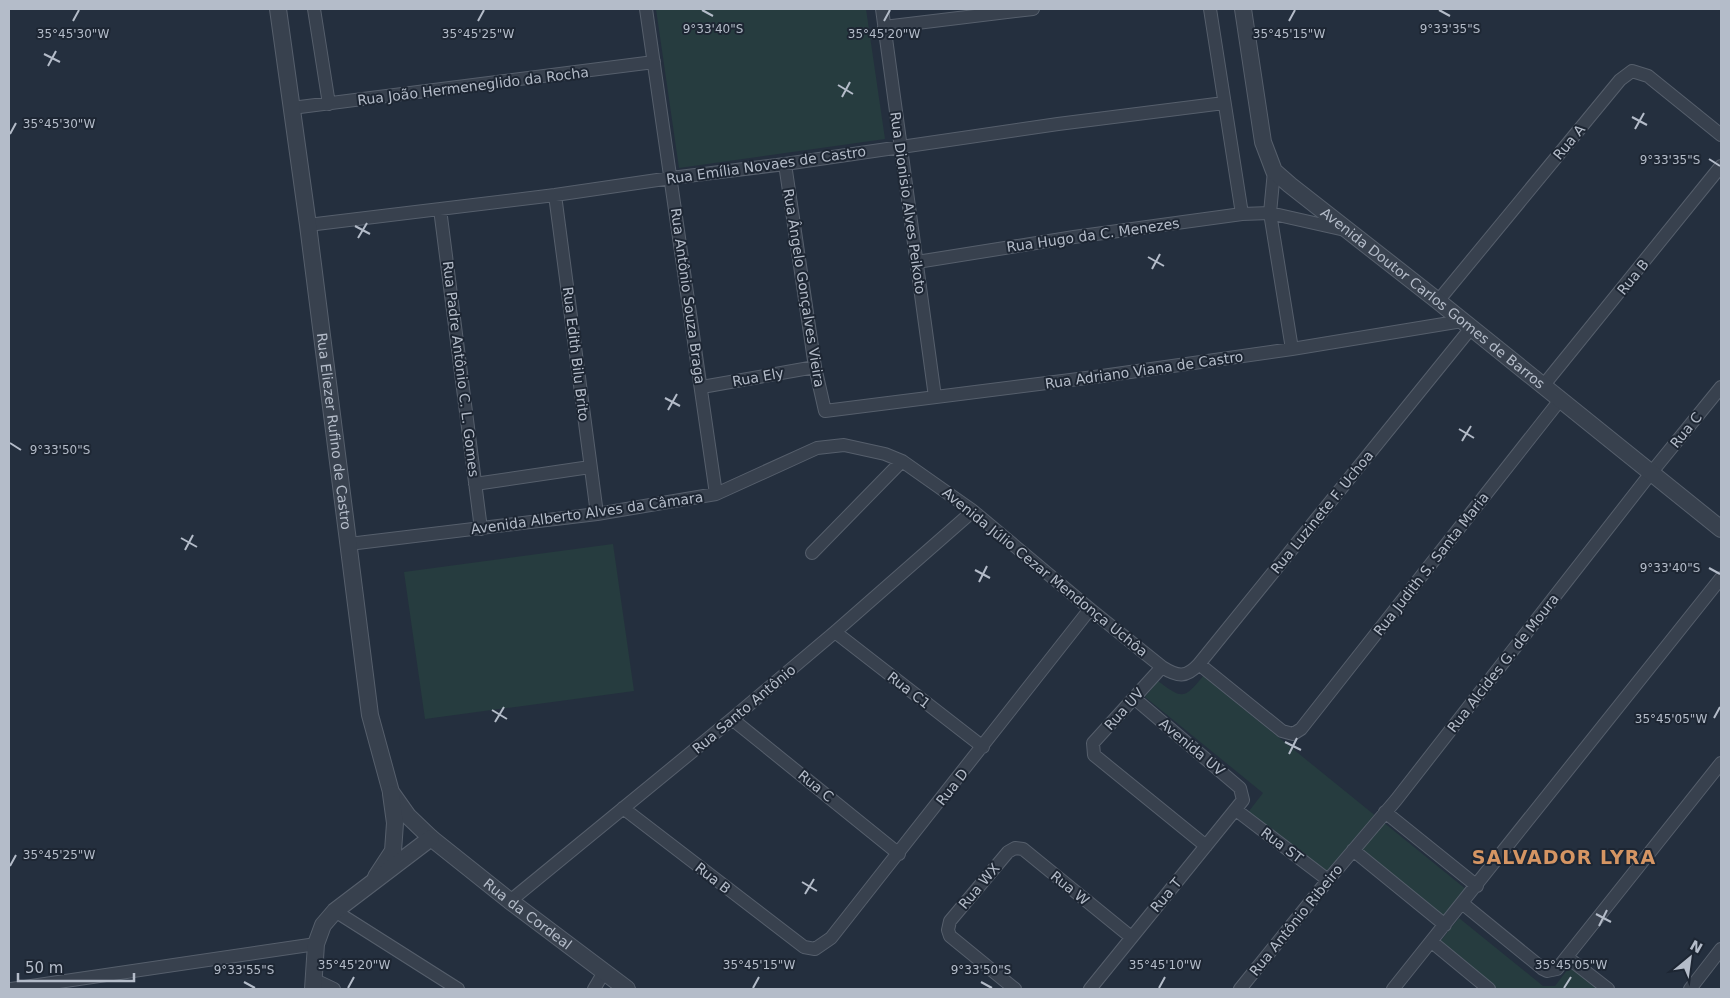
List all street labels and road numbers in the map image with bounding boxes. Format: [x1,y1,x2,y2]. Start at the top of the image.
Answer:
street label: Rua João Hermeneglido da Rocha [356,64,590,108]
street label: Rua Dionisio Alves Peikoto [887,111,929,295]
street label: Rua A [1550,121,1588,163]
street label: Rua Emília Novaes de Castro [665,143,867,187]
street label: Rua Ângelo Gonçalves Vieira [780,187,829,388]
street label: Avenida Doutor Carlos Gomes de Barros [1318,204,1548,392]
street label: Rua Antônio Souza Braga [668,207,708,385]
street label: Rua Hugo da C. Menezes [1006,215,1180,255]
street label: Rua B [1614,256,1652,298]
street label: Rua Padre Antônio C. L. Gomes [440,260,482,478]
street label: Rua Edith Bilu Brito [560,286,592,422]
street label: Rua Eliezer Rufino de Castro [314,332,354,531]
street label: Rua Adriano Viana de Castro [1044,348,1244,392]
street label: Rua Ely [731,365,785,389]
street label: Rua C [1667,409,1705,451]
street label: Rua Luzinete F. Uchoa [1268,447,1376,577]
street label: Avenida Júlio Cezar Mendonça Uchôa [939,484,1151,660]
street label: Avenida Alberto Alves da Câmara [470,489,704,537]
street label: Rua Judith S. Santa Maria [1370,489,1492,639]
street label: Rua Alcides G. de Moura [1444,591,1562,735]
street label: Rua Santo Antônio [689,661,799,757]
street label: Rua C1 [884,668,934,712]
street label: Rua UV [1101,684,1147,733]
street label: Avenida UV [1156,715,1228,779]
street label: Rua D [933,766,971,808]
street label: Rua C [795,767,837,805]
street label: Rua ST [1258,824,1307,866]
street label: Rua B [692,859,734,897]
street label: Rua WX [955,860,1003,912]
street label: Rua Antônio Ribeiro [1246,861,1346,979]
street label: Rua W [1048,868,1093,908]
street label: Rua T [1147,874,1185,915]
street label: Rua da Cordeal [480,875,575,953]

